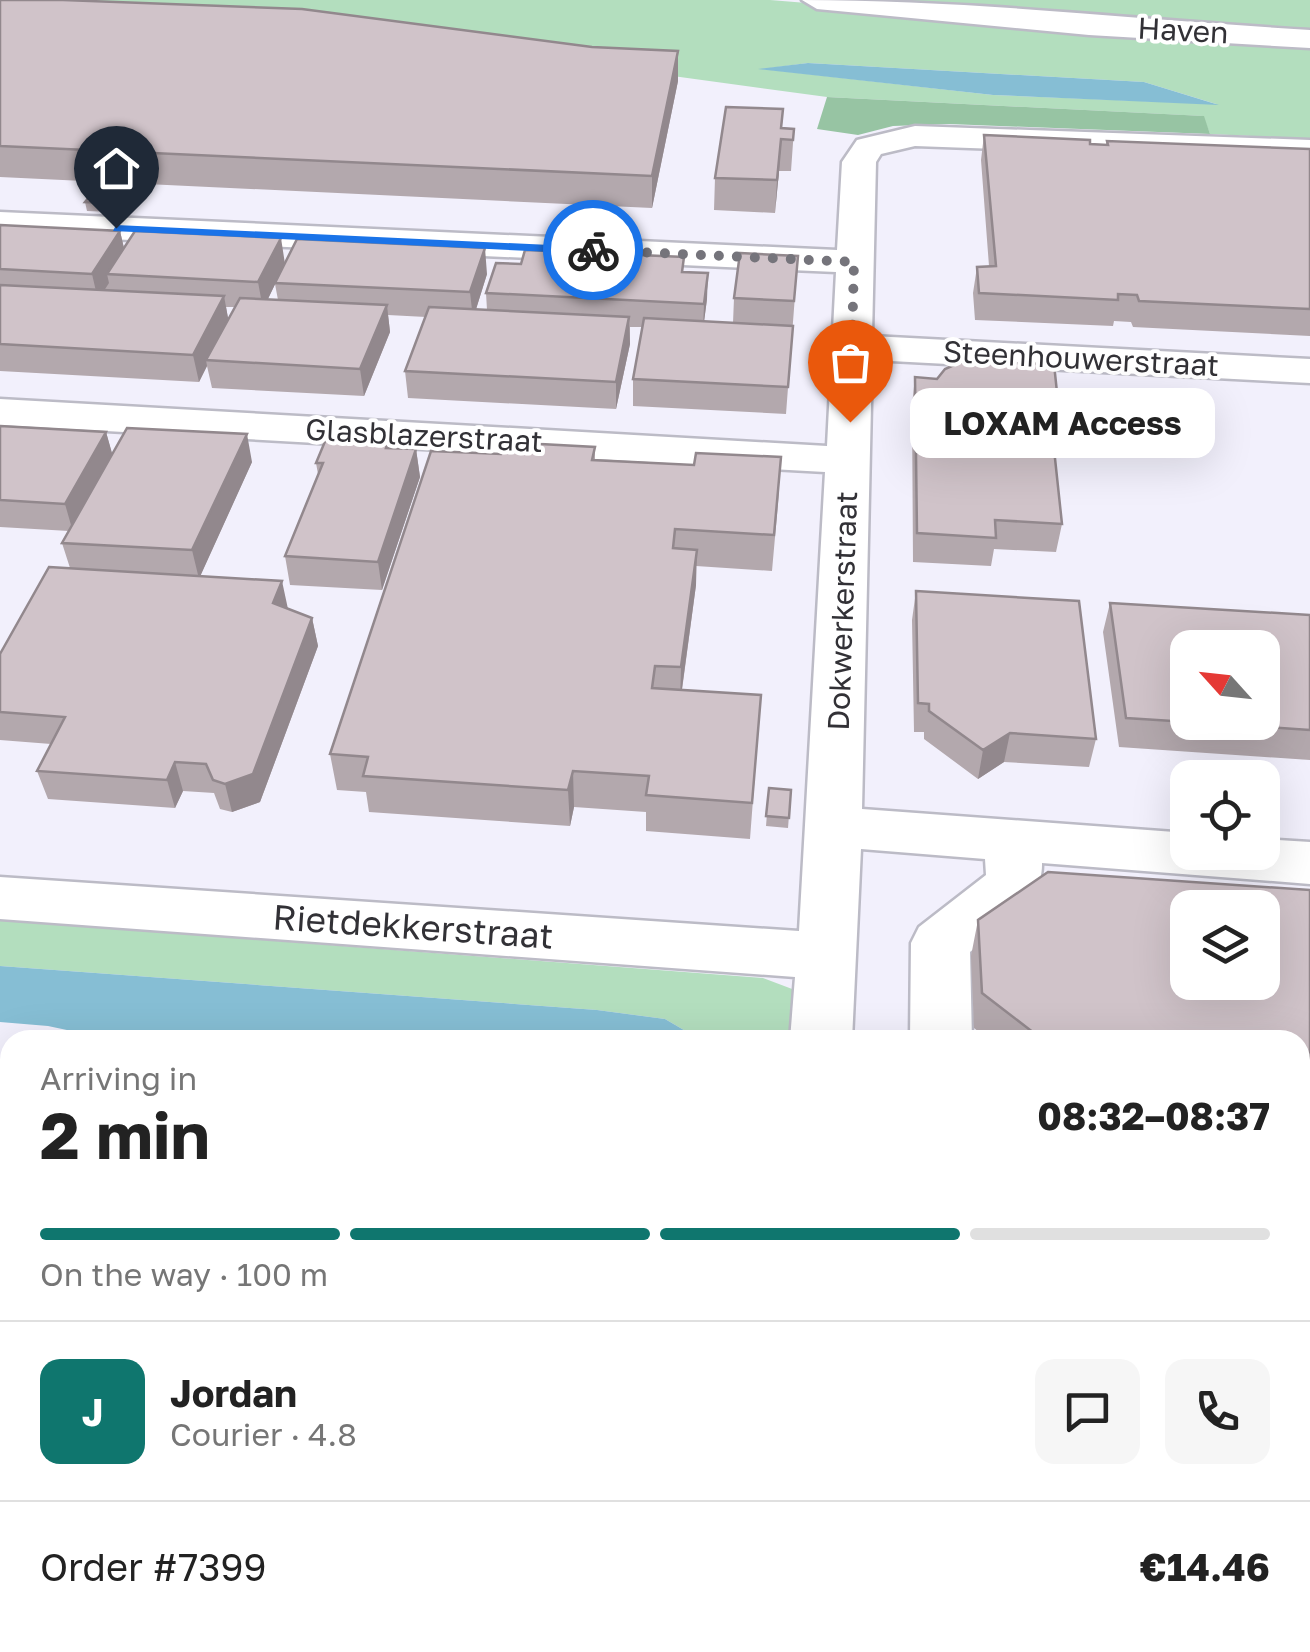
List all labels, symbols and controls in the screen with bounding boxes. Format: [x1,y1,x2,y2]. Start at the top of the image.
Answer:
street label: Haven [1137,10,1230,50]
pin [74,126,159,229]
icon: home [89,141,144,196]
courier [543,200,643,300]
icon: bike [566,223,621,278]
pin [808,320,893,423]
street label: Steenhouwerstraat [942,333,1220,383]
icon: bag [823,335,878,390]
callout: LOXAM Access [910,387,1215,457]
text: LOXAM Access [943,404,1182,442]
street label: Glasblazerstraat [304,411,544,459]
street label: Dokwerkerstraat [820,491,864,731]
north arrow [1170,630,1280,740]
map controls [1170,630,1280,1000]
button: locate [1170,760,1280,870]
button: layers [1170,890,1280,1000]
street label: Rietdekkerstraat [271,895,555,957]
text: Arriving in [40,1059,197,1097]
text: 08:32–08:37 [1037,1093,1270,1138]
text: 2 min [40,1095,210,1173]
text: On the way · 100 m [40,1255,328,1293]
button: chat [1035,1359,1140,1464]
button: phone [1165,1359,1270,1464]
text: Jordan [170,1370,297,1415]
text: J [82,1389,103,1434]
text: Courier · 4.8 [170,1415,357,1453]
text: Order #7399 [40,1544,266,1589]
text: €14.46 [1140,1544,1270,1589]

